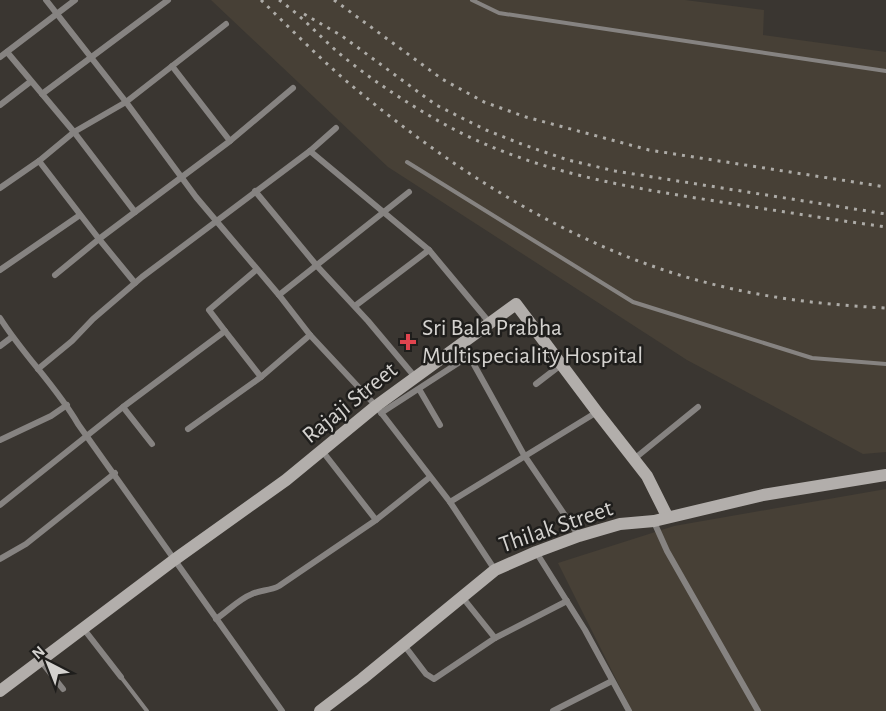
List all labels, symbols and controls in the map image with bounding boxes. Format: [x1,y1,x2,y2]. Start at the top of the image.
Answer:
place label: Sri Bala Prabha Multispeciality Hospital [422,316,643,368]
marker: Sri Bala Prabha Multispeciality Hospital [399,333,417,351]
street label: Rajaji Street [298,358,402,448]
street label: Thilak Street [496,496,616,558]
north arrow [18,633,78,693]
text: N [29,643,48,662]

